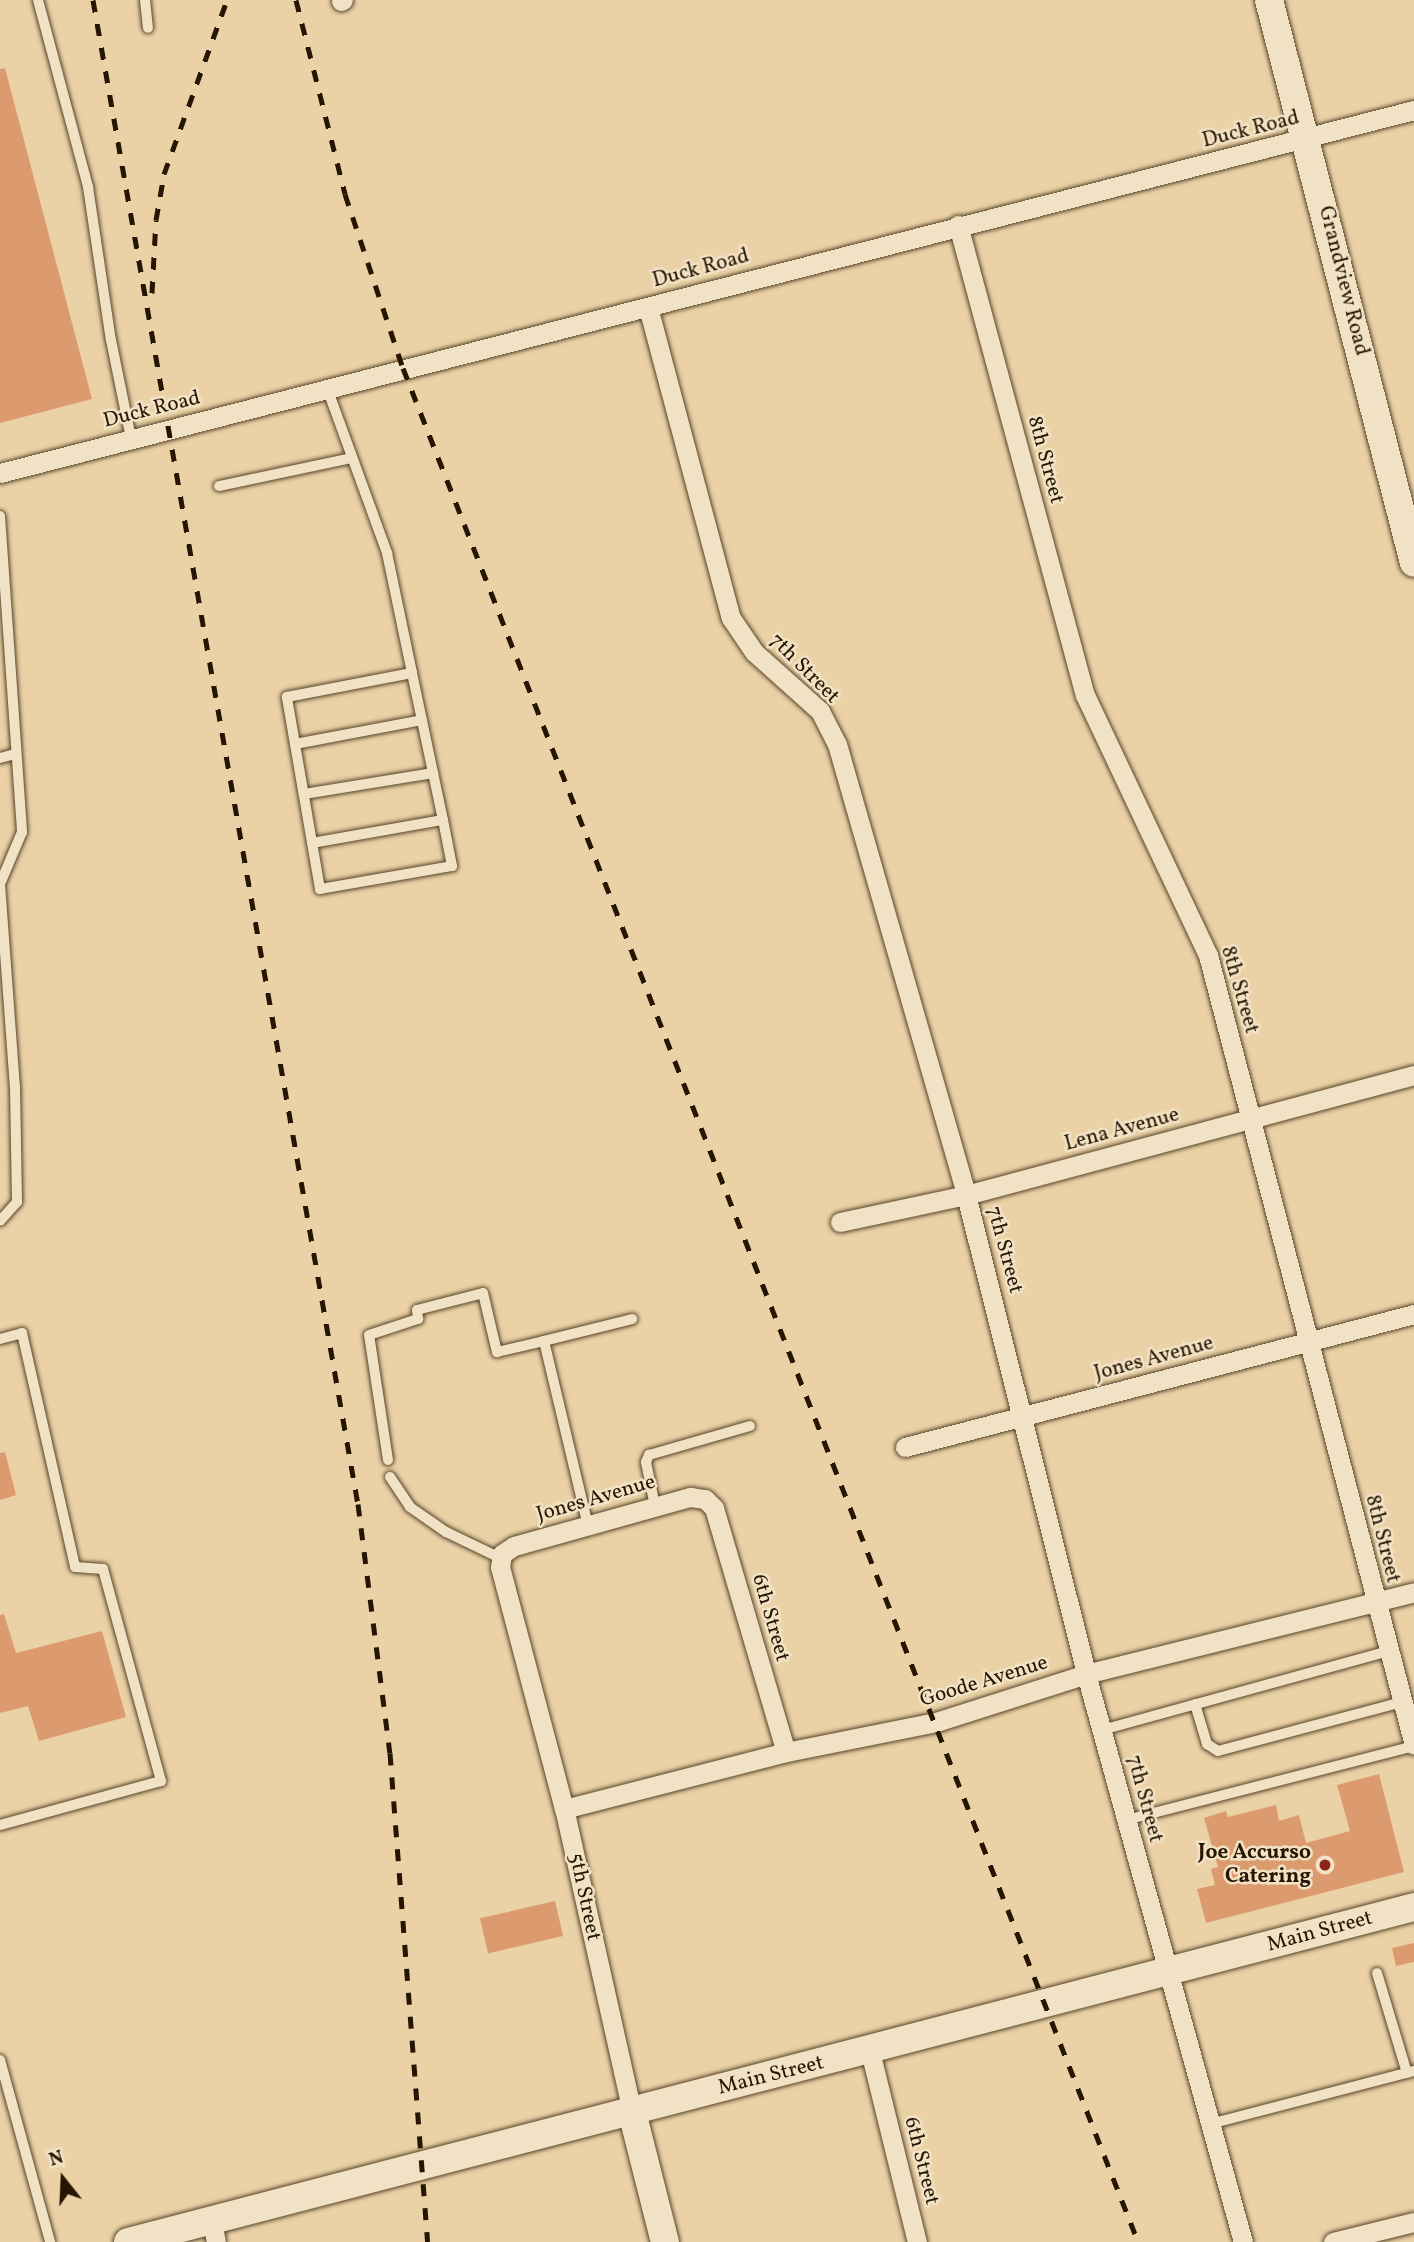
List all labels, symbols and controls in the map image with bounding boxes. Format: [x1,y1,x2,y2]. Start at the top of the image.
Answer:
street label: Duck Road [1200,106,1302,154]
street label: Grandview Road [1312,203,1374,359]
street label: Duck Road [650,244,752,294]
street label: Duck Road [101,386,203,434]
street label: 8th Street [1021,413,1069,507]
street label: 7th Street [764,629,844,709]
street label: 8th Street [1215,943,1263,1037]
street label: Lena Avenue [1062,1103,1182,1157]
street label: 7th Street [980,1204,1028,1296]
street label: Jones Avenue [1092,1331,1216,1387]
street label: Jones Avenue [534,1470,658,1528]
street label: 8th Street [1359,1492,1405,1586]
street label: 6th Street [746,1571,794,1665]
street label: Goode Avenue [917,1651,1051,1713]
street label: 7th Street [1120,1753,1168,1845]
place label: Joe Accurso Catering [1198,1840,1311,1890]
street label: 5th Street [562,1851,606,1943]
marker: Joe Accurso Catering [1317,1857,1333,1873]
street label: Main Street [1265,1906,1375,1958]
street label: Main Street [716,2051,826,2101]
street label: 6th Street [898,2114,944,2208]
north arrow [28,2144,98,2214]
text: N [46,2145,67,2174]

